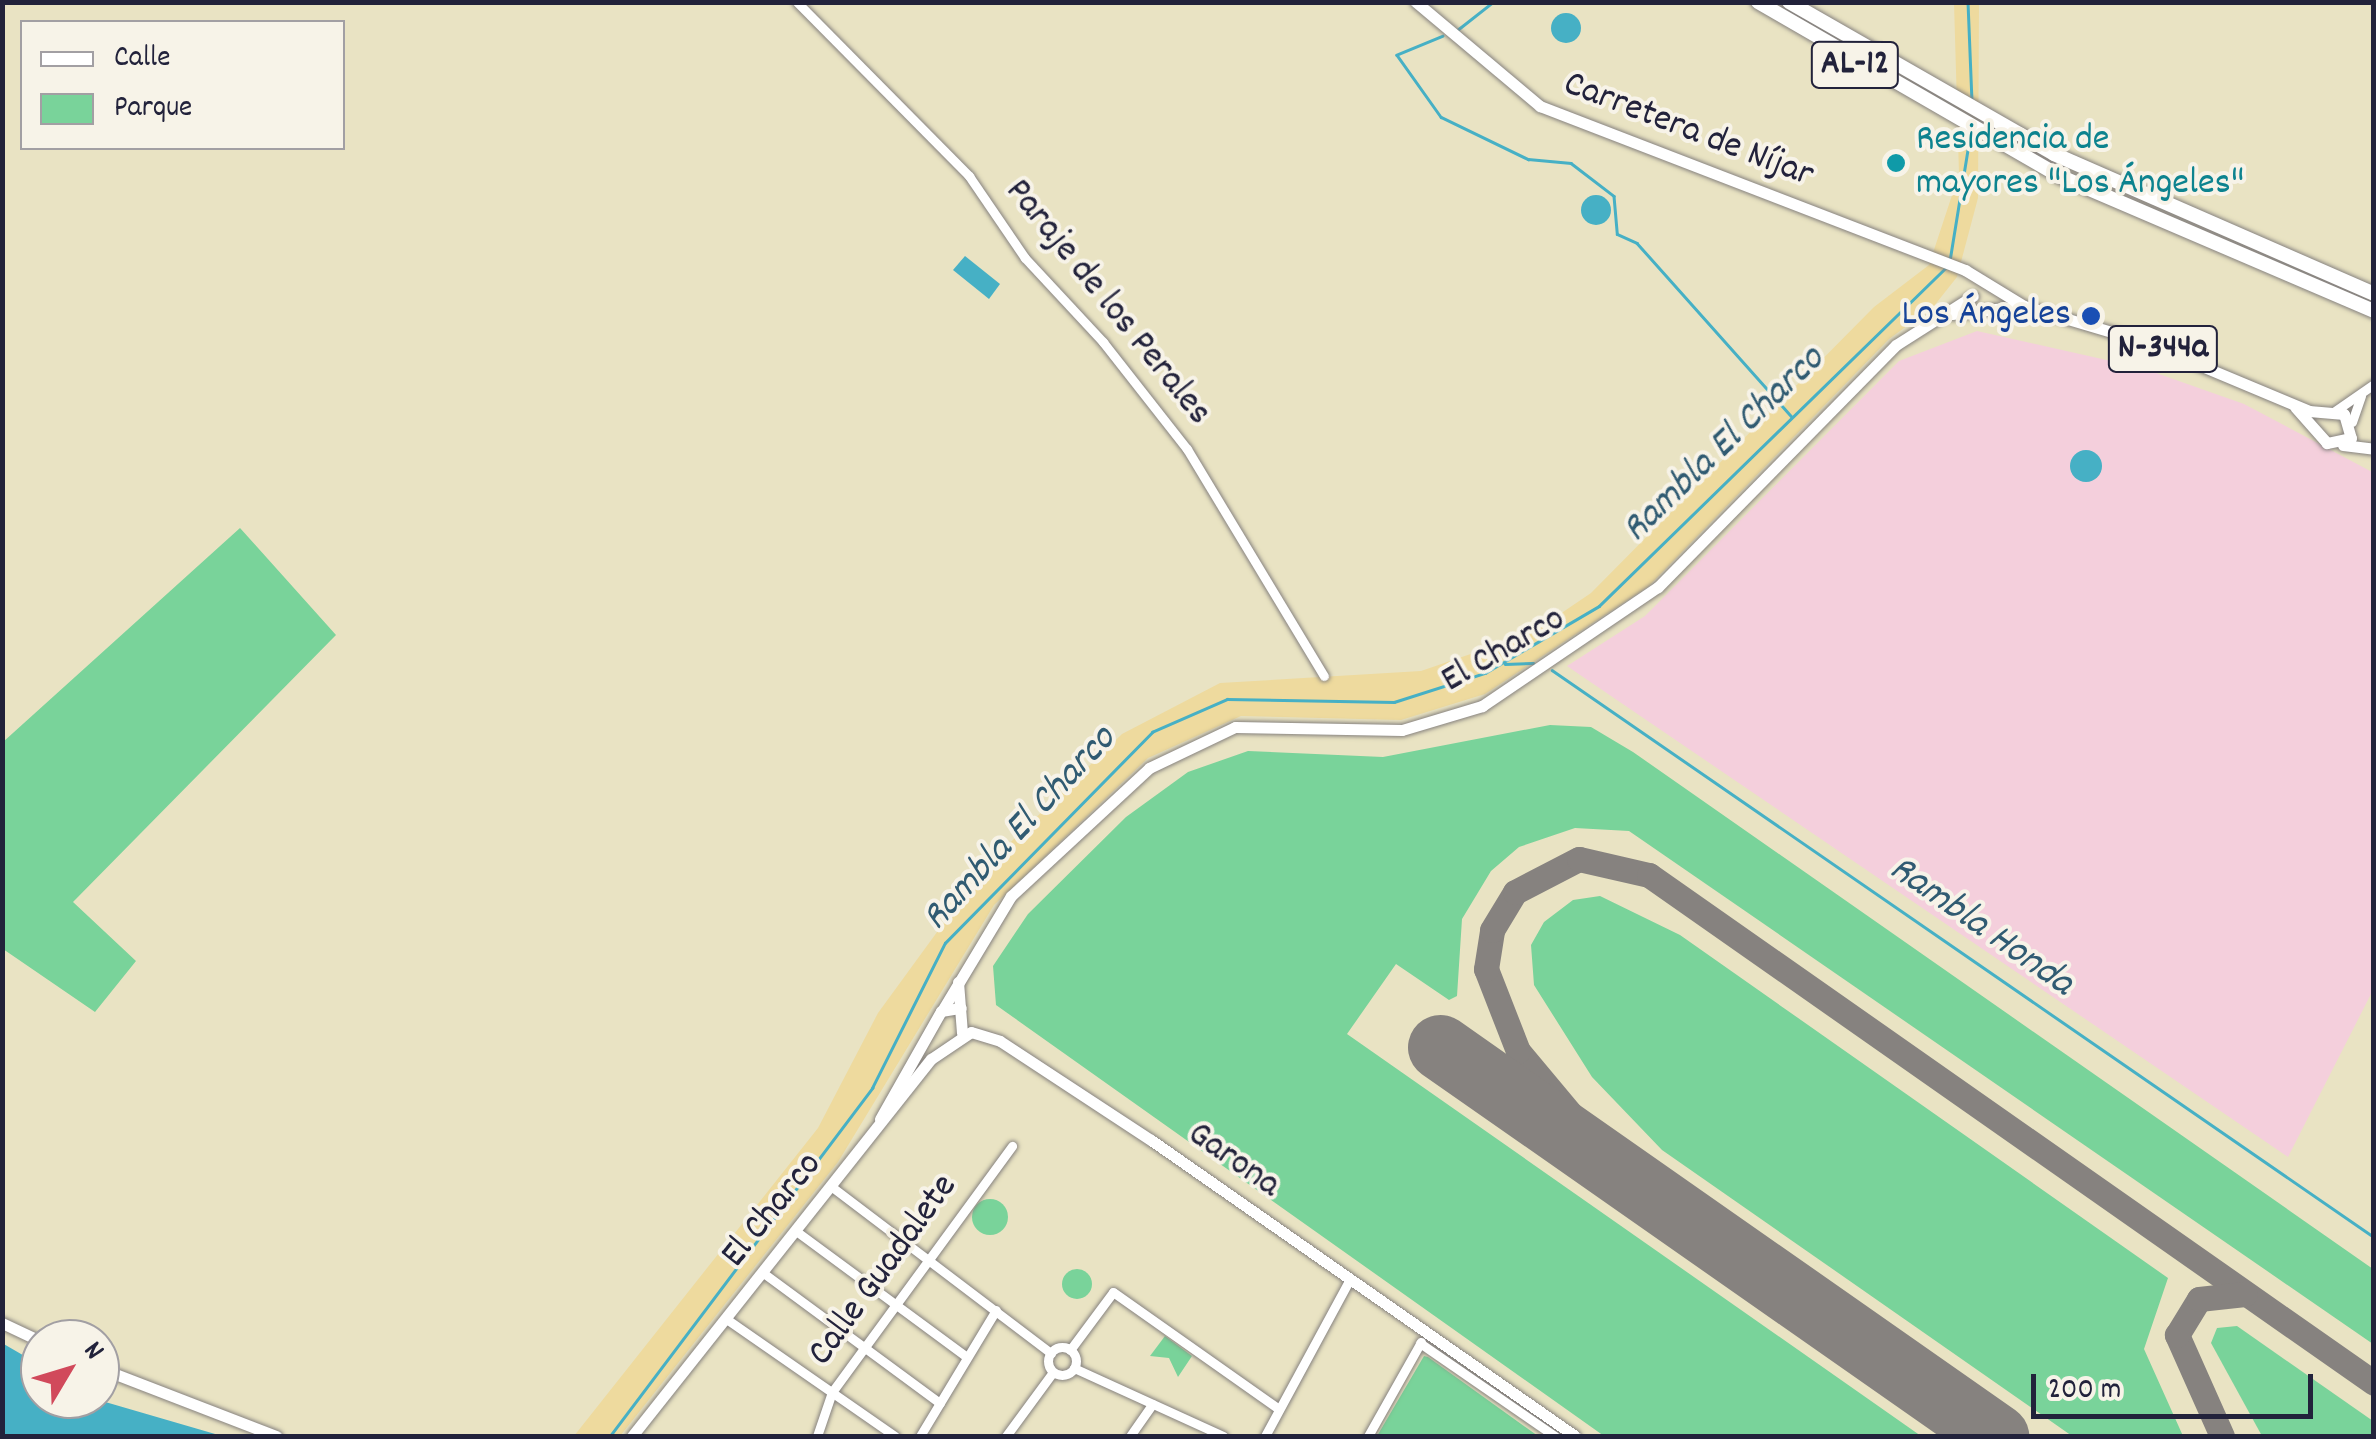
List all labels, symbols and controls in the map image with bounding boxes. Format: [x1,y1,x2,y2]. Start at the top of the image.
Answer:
legend [20,20,345,150]
road number: AL-12 [1810,35,1900,95]
text: Calle [114,38,170,81]
street label: Carretera de Níjar [1557,62,1819,200]
text: Parque [114,88,192,131]
place label: Residencia de mayores "Los Ángeles" [1916,118,2244,208]
marker: Residencia de mayores "Los Ángeles" [1885,152,1907,174]
street label: Paraje de los Perales [994,171,1220,435]
place label: Los Ángeles [1902,293,2071,339]
marker: Los Ángeles [2080,305,2102,327]
road number: N-344a [2106,319,2220,379]
water label: Rambla El Charco [1614,337,1836,555]
street label: El Charco [1434,597,1574,705]
water label: Rambla El Charco [914,718,1128,942]
water label: Rambla Honda [1878,847,2082,1009]
street label: Garona [1178,1113,1288,1209]
street label: El Charco [713,1144,833,1278]
street label: Calle Guadalete [799,1166,969,1376]
north arrow [20,1319,120,1419]
text: N [72,1334,112,1370]
scale bar [2036,1354,2318,1416]
text: 200 m [2048,1370,2121,1413]

